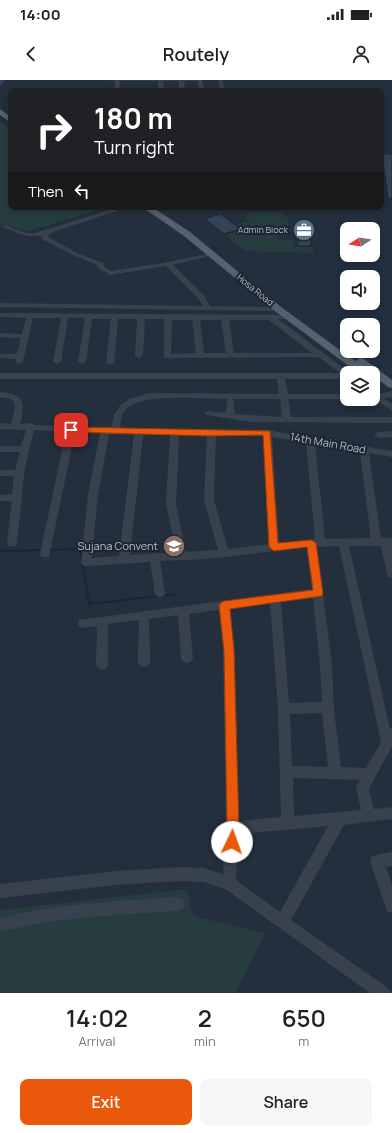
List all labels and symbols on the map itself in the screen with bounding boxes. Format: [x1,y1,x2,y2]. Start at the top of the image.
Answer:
office icon: Admin Block [291,217,317,243]
north arrow [340,222,380,262]
place label: Admin Block [238,223,289,236]
street label: Hosa Road [234,271,277,309]
pin [54,413,88,447]
street label: 14th Main Road [289,428,367,457]
school or university icon: Sujana Convent [161,533,187,559]
place label: Sujana Convent [77,538,158,553]
position arrow [211,821,253,863]

